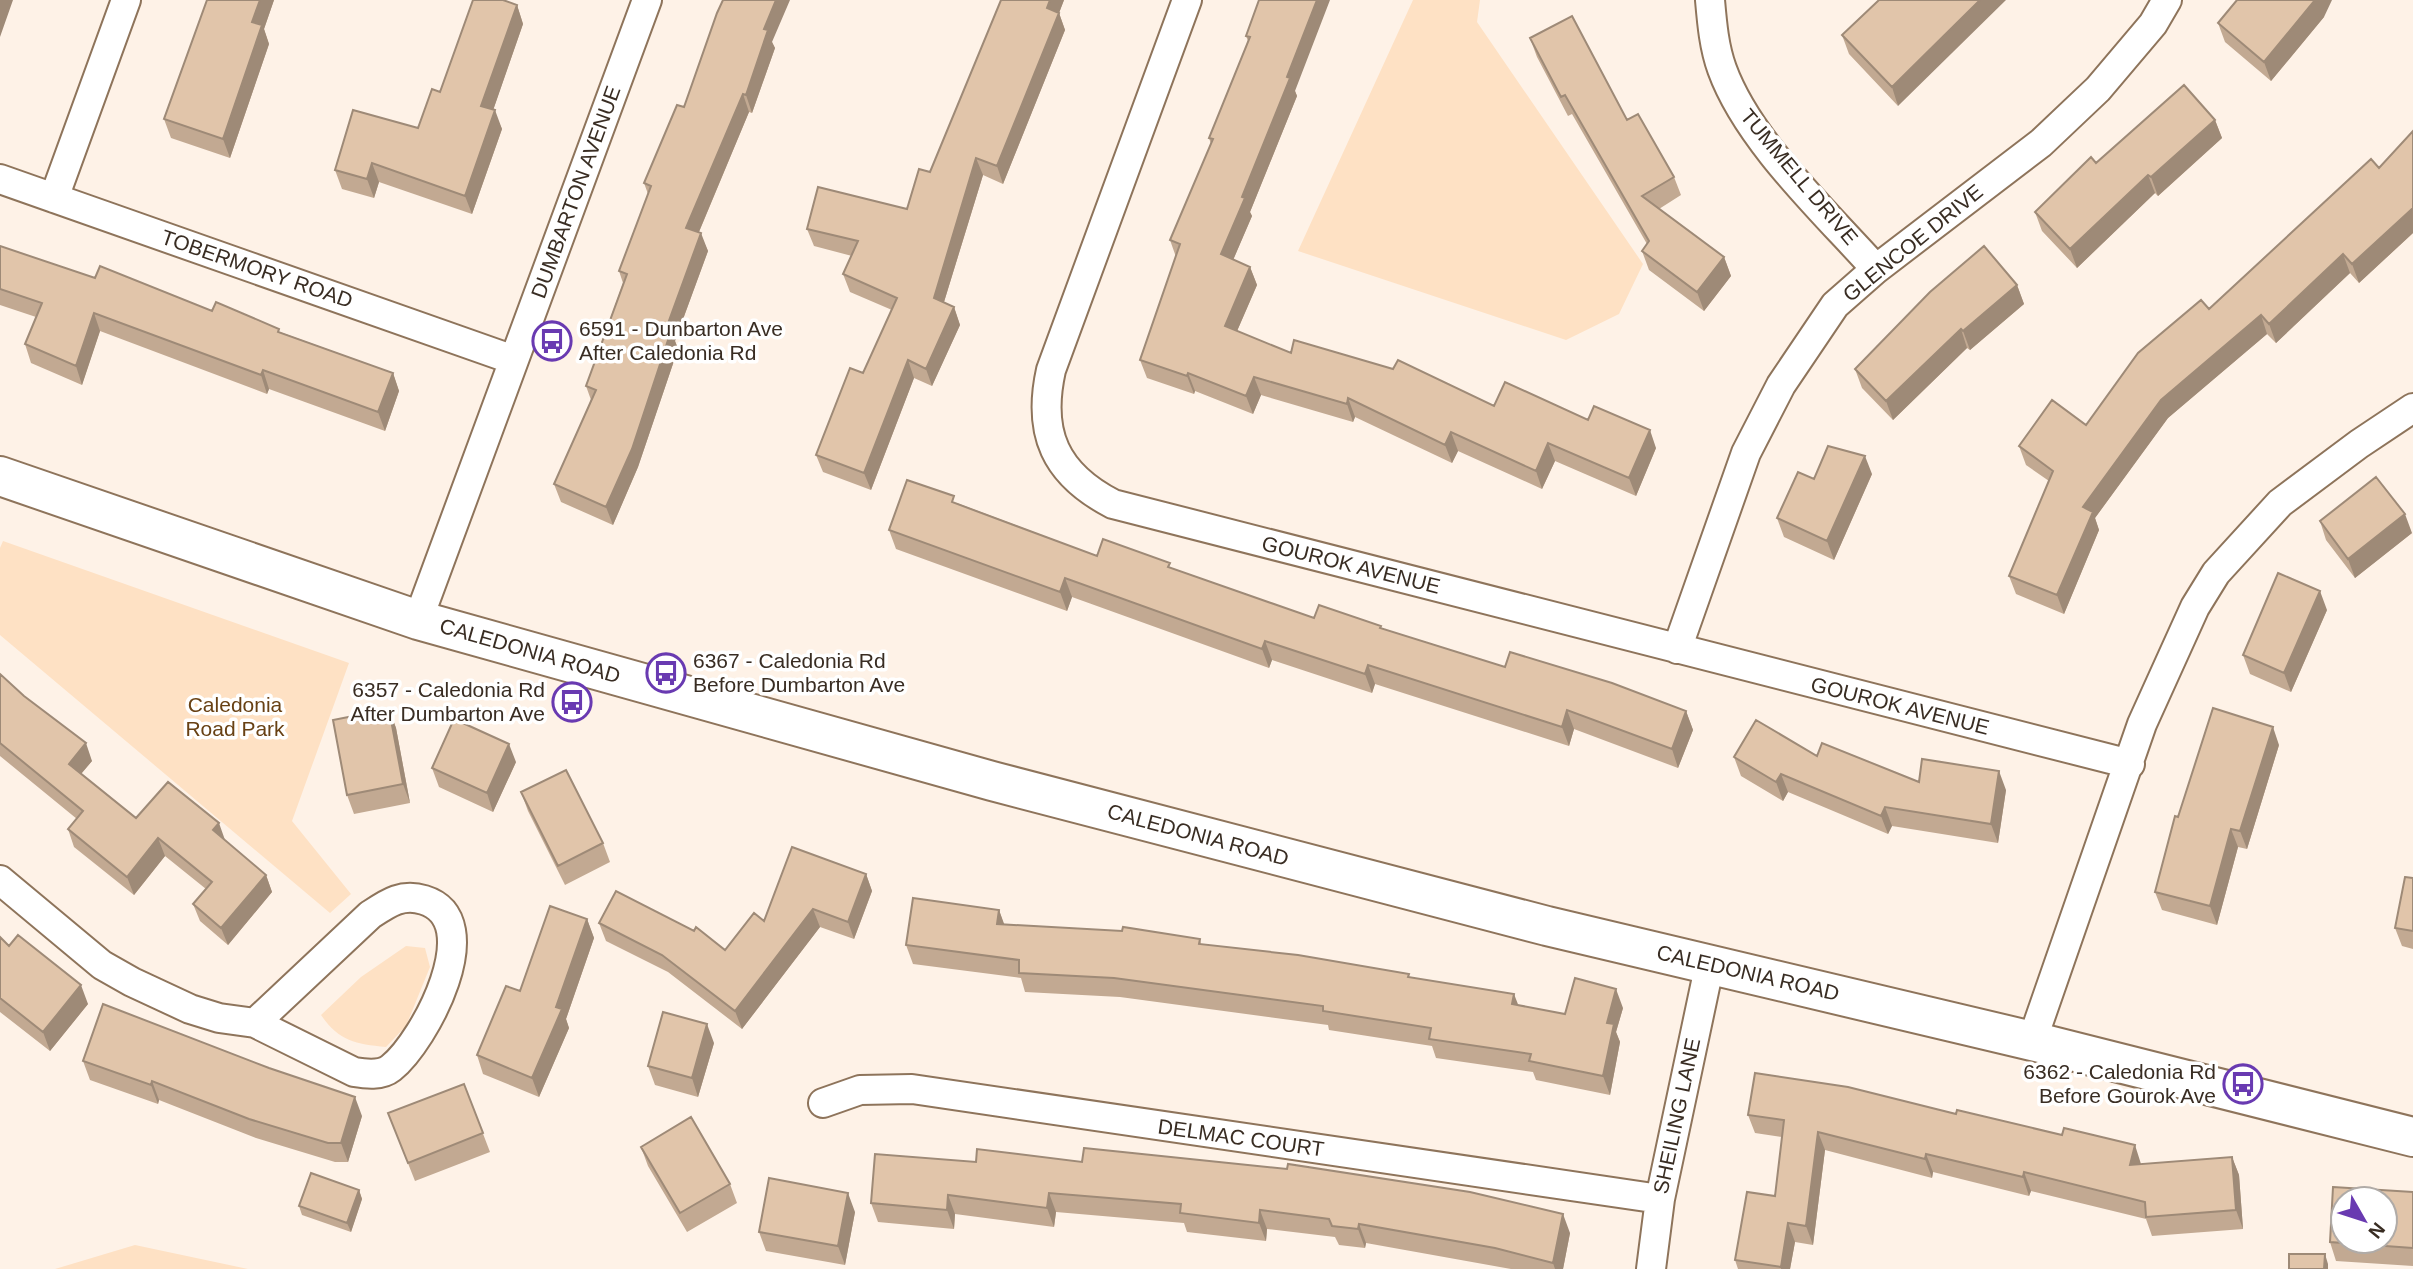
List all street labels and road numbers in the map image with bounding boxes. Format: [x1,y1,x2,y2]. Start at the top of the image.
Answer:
street label: DUMBARTON AVENUE [526,83,625,301]
street label: TUMMELL DRIVE [1736,104,1863,249]
street label: GLENCOE DRIVE [1838,179,1987,306]
street label: TOBERMORY ROAD [159,225,356,312]
street label: GOUROK AVENUE [1260,531,1443,598]
street label: CALEDONIA ROAD [437,614,623,687]
street label: GOUROK AVENUE [1809,672,1992,739]
street label: CALEDONIA ROAD [1105,799,1291,870]
street label: CALEDONIA ROAD [1655,940,1842,1005]
street label: SHEILING LANE [1649,1036,1704,1196]
street label: DELMAC COURT [1156,1114,1326,1161]

